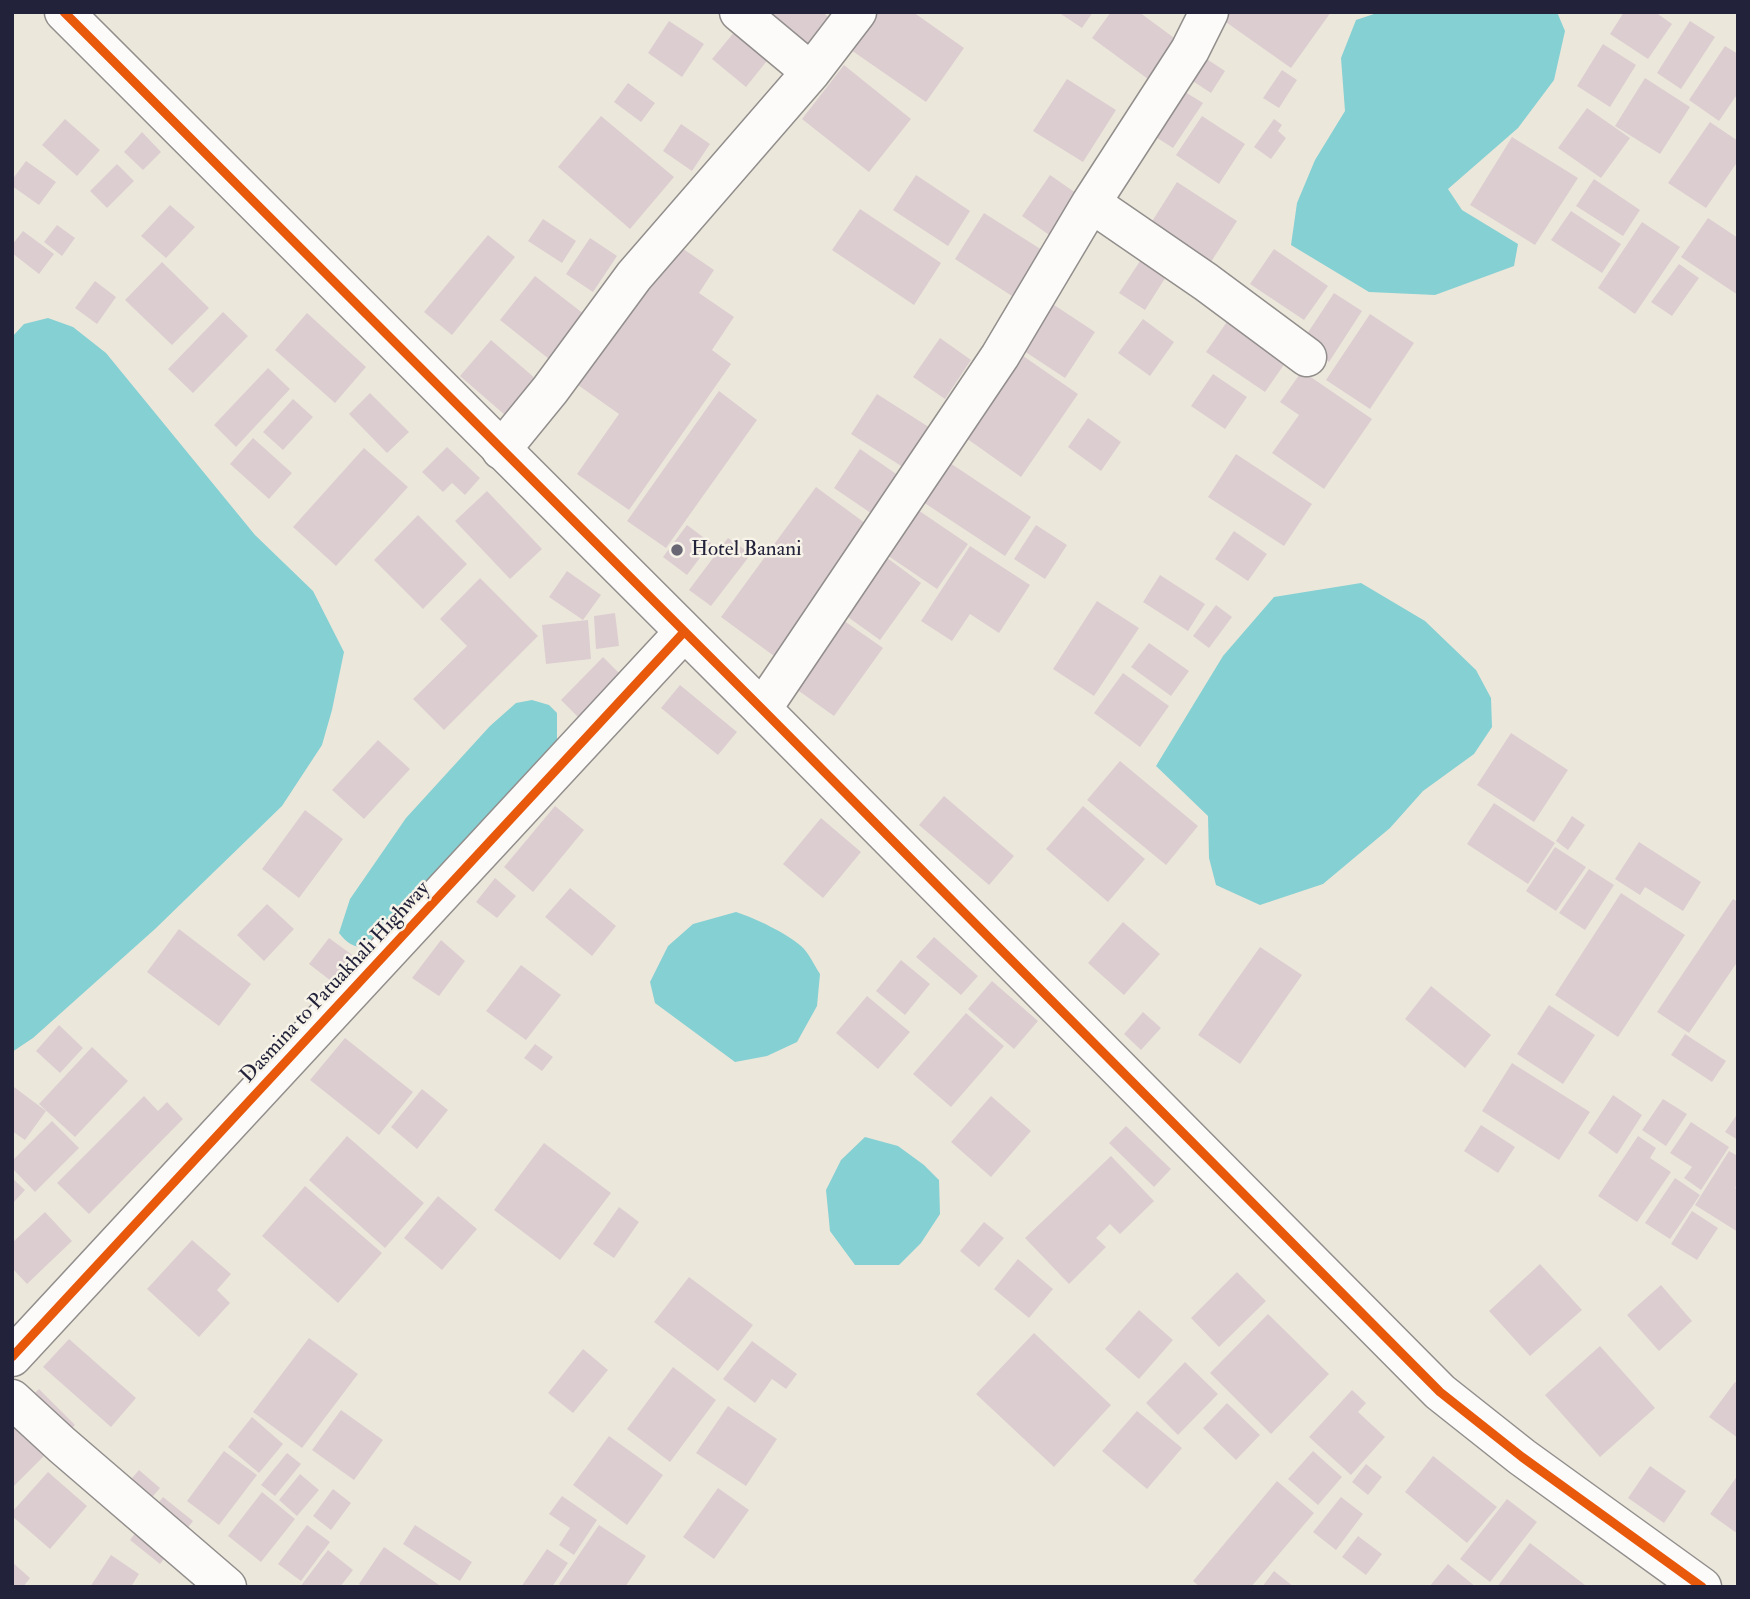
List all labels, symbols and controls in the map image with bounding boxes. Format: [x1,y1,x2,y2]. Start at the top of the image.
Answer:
place label: Hotel Banani [691,537,802,563]
marker: Hotel Banani [669,542,685,558]
street label: Dasmina to Patuakhali Highway [236,877,436,1089]

